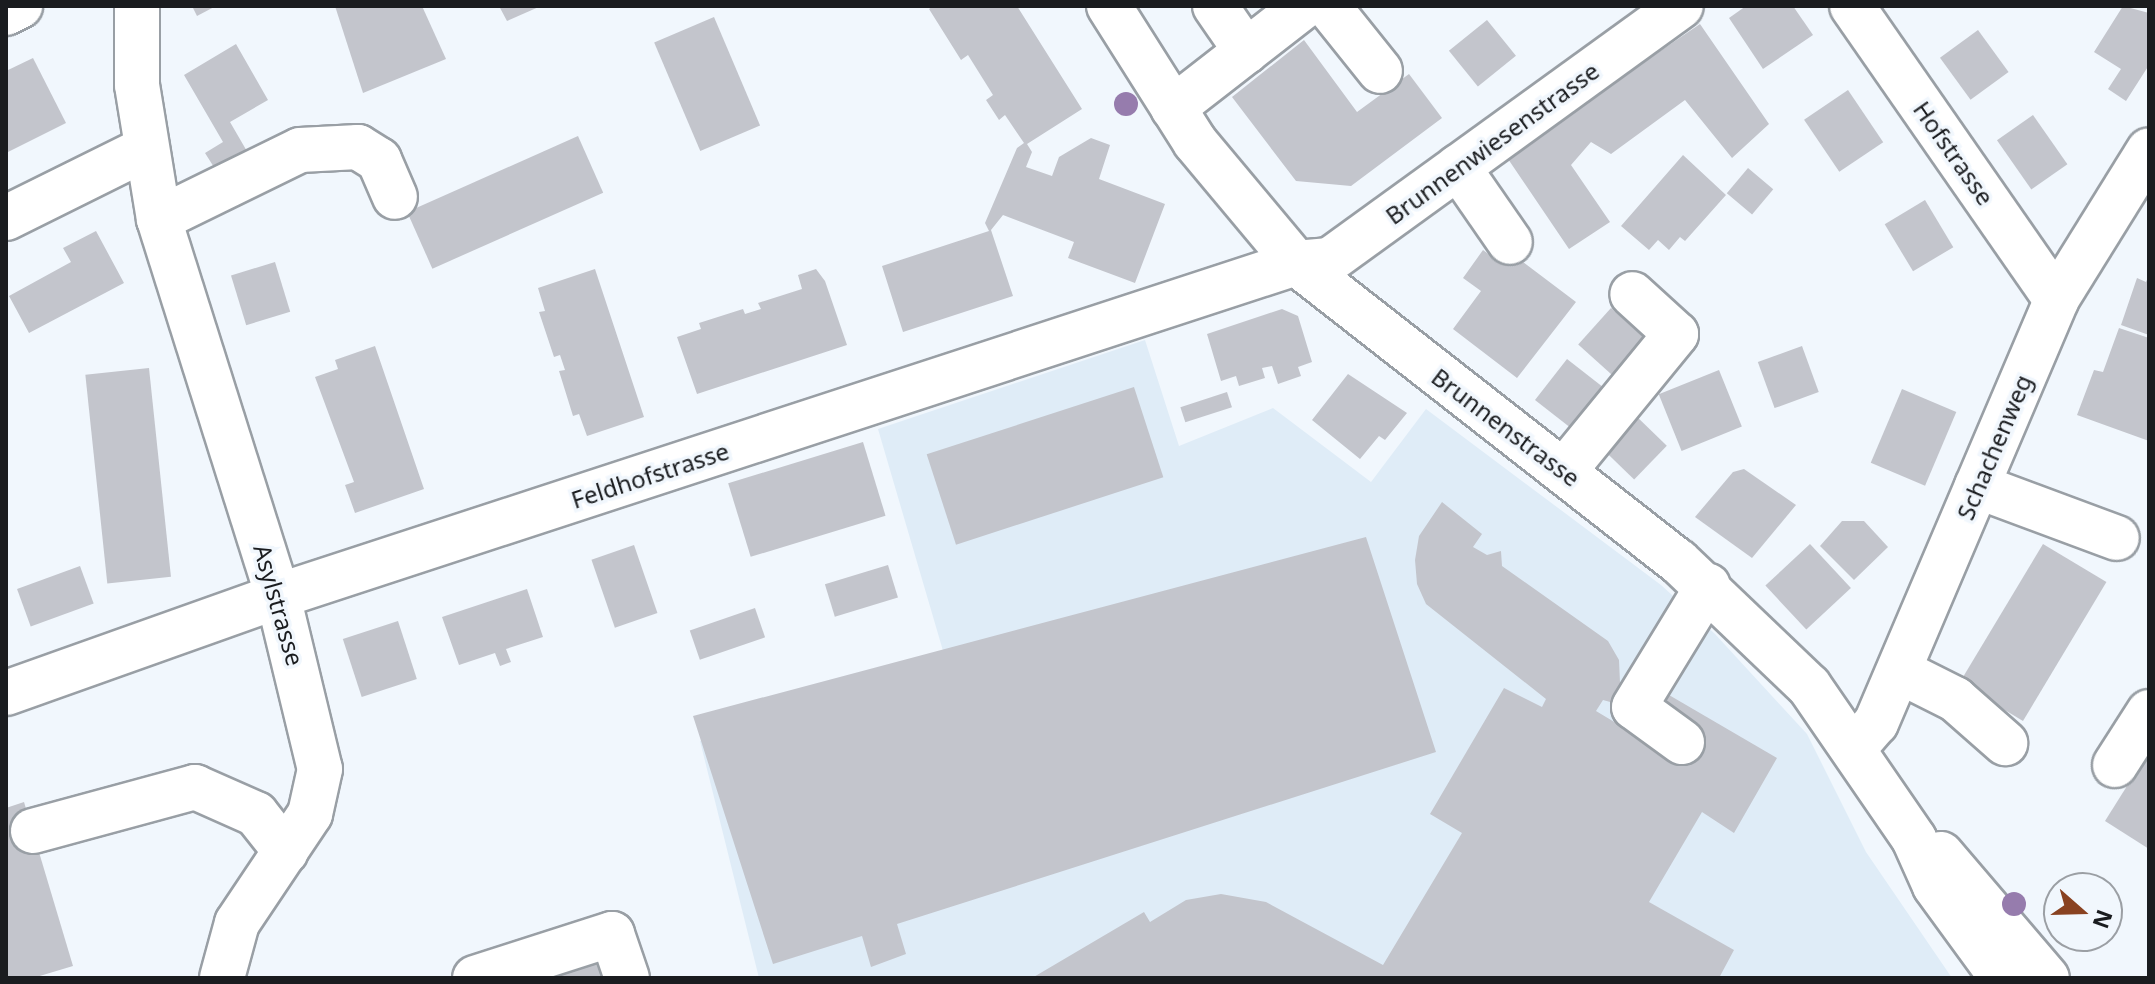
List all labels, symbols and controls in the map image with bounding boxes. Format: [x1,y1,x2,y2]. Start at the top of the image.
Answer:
street label: Brunnenwiesenstrasse [1380,56,1604,230]
street label: Hofstrasse [1908,96,2000,210]
street label: Brunnenstrasse [1426,362,1586,492]
street label: Schachenweg [1950,370,2038,524]
street label: Feldhofstrasse [567,436,733,514]
street label: Asylstrasse [248,541,310,669]
north arrow [2043,872,2123,952]
text: N [2087,906,2121,933]

